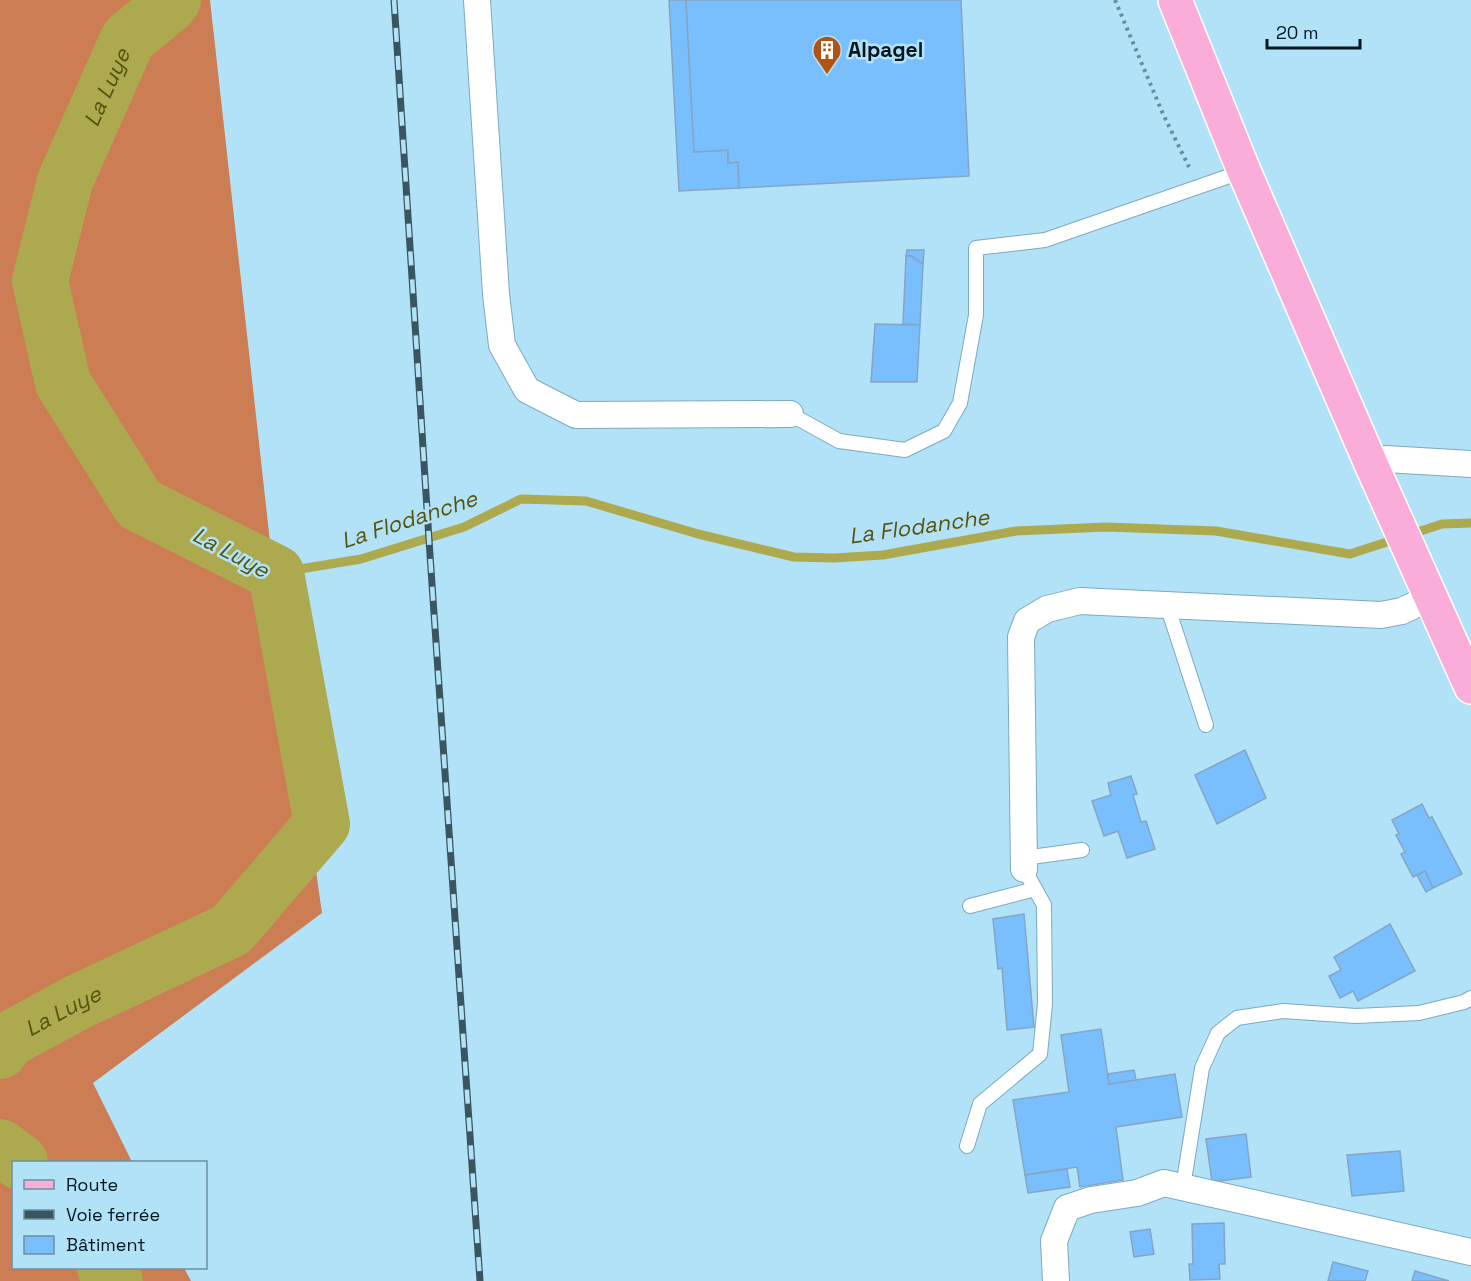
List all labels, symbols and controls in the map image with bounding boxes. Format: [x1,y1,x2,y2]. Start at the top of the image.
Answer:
scale bar [1267,12,1360,50]
text: 20 m [1276,21,1319,44]
building icon: Alpagel [811,34,843,76]
place label: Alpagel [848,36,923,63]
water label: La Luye [77,43,136,131]
water label: La Flodanche [338,484,481,554]
water label: La Flodanche [847,502,992,550]
water label: La Luye [188,520,275,584]
water label: La Luye [20,979,106,1042]
legend [12,1161,207,1269]
text: Route [66,1173,118,1196]
text: Voie ferrée [66,1203,160,1226]
text: Bâtiment [66,1233,146,1256]

